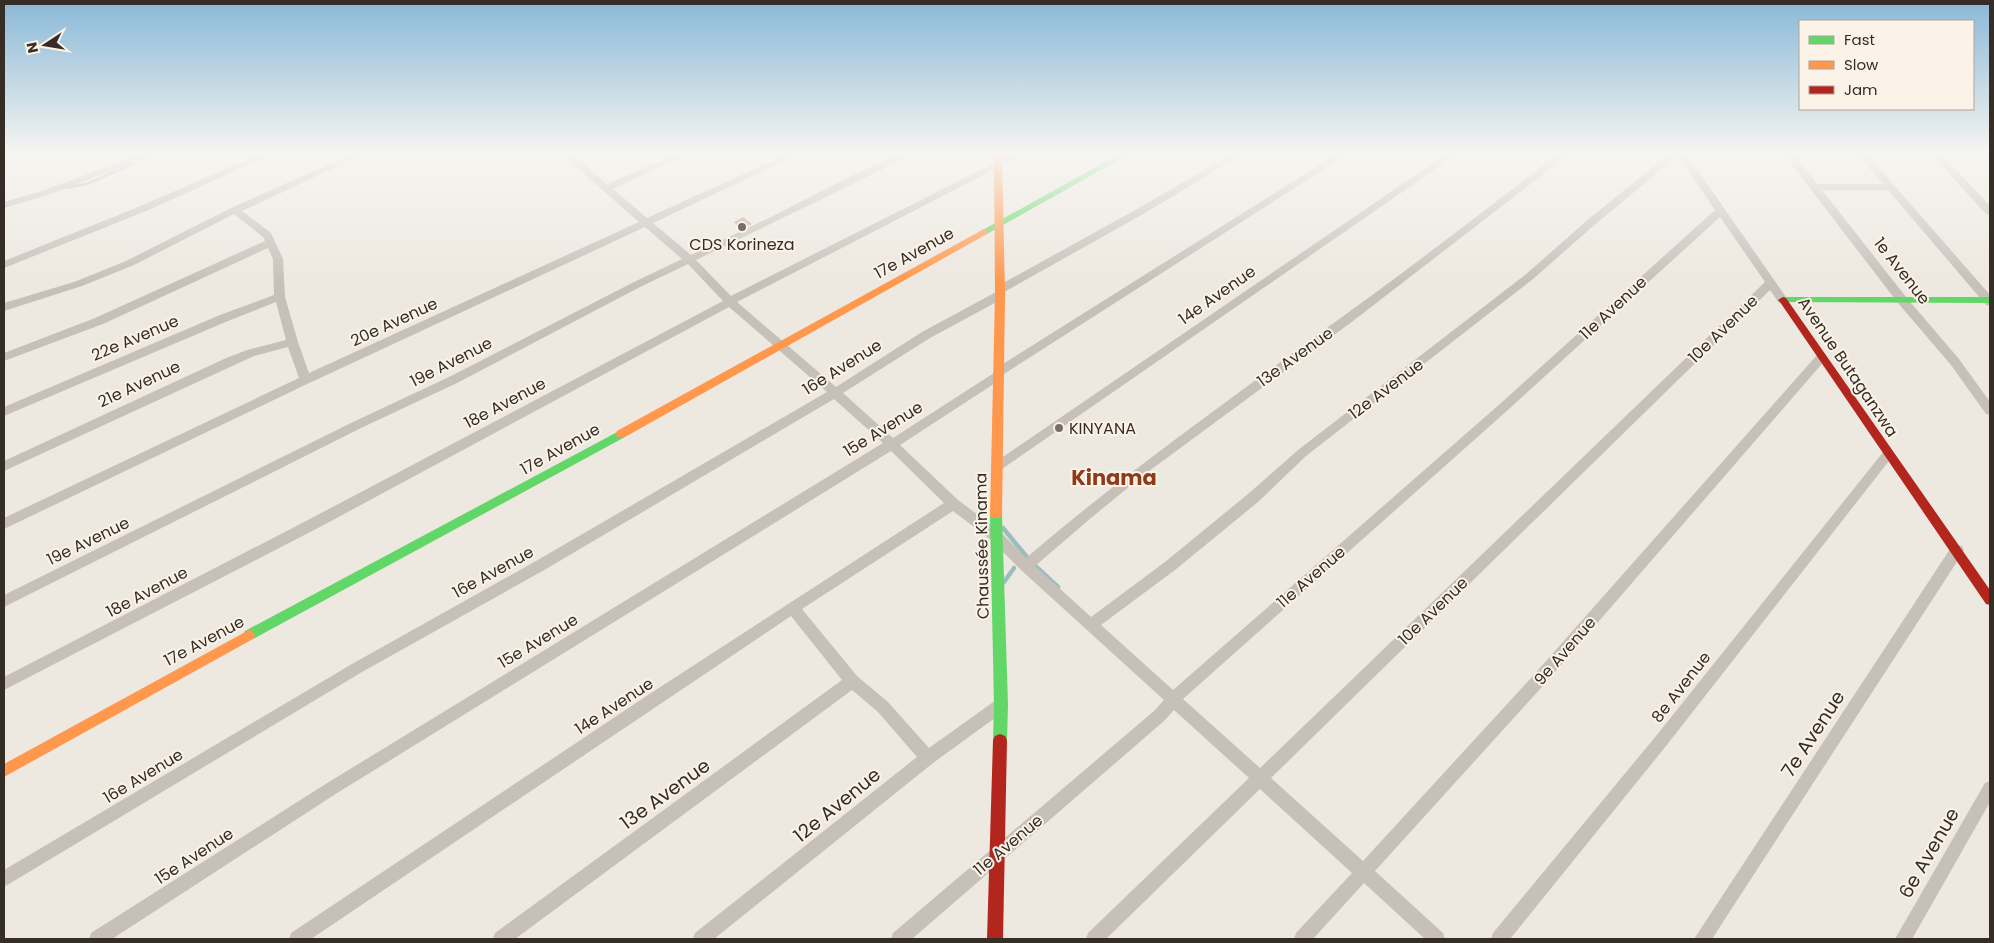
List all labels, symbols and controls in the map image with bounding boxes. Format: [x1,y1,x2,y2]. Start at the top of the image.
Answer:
north arrow [20,20,70,70]
legend [1799,20,1974,110]
text: Fast [1844,29,1875,50]
text: N [21,40,43,55]
text: Slow [1844,54,1879,75]
text: Jam [1844,79,1878,100]
marker: CDS Korineza [736,221,748,233]
street label: 17e Avenue [870,222,958,284]
place label: CDS Korineza [689,233,795,256]
street label: 1e Avenue [1868,233,1936,309]
street label: 14e Avenue [1174,260,1260,330]
street label: 11e Avenue [1574,271,1652,345]
street label: 10e Avenue [1683,290,1763,368]
street label: 20e Avenue [347,292,441,352]
street label: Avenue Butaganzwa [1793,293,1903,441]
street label: 22e Avenue [88,309,182,367]
street label: 13e Avenue [1252,322,1338,392]
street label: 19e Avenue [406,331,496,393]
street label: 16e Avenue [798,333,886,400]
street label: 12e Avenue [1344,353,1428,425]
street label: 21e Avenue [94,355,184,413]
street label: 18e Avenue [460,372,550,434]
street label: 15e Avenue [839,396,927,462]
place label: KINYANA [1069,417,1136,440]
street label: 17e Avenue [516,418,604,480]
marker: KINYANA [1053,422,1065,434]
district label: Kinama [1071,463,1157,492]
street label: Chaussée Kinama [969,473,995,619]
street label: 19e Avenue [43,511,133,571]
street label: 16e Avenue [448,540,538,604]
street label: 11e Avenue [1272,541,1350,613]
street label: 18e Avenue [102,561,192,623]
street label: 10e Avenue [1393,572,1473,650]
street label: 15e Avenue [494,608,582,674]
street label: 17e Avenue [160,610,248,672]
street label: 9e Avenue [1529,612,1601,690]
street label: 8e Avenue [1646,647,1716,727]
street label: 14e Avenue [570,672,658,740]
street label: 7e Avenue [1775,685,1851,783]
street label: 16e Avenue [99,743,187,809]
street label: 13e Avenue [614,752,716,836]
street label: 12e Avenue [788,761,886,849]
street label: 6e Avenue [1892,803,1966,903]
street label: 11e Avenue [968,809,1048,881]
street label: 15e Avenue [150,822,238,890]

